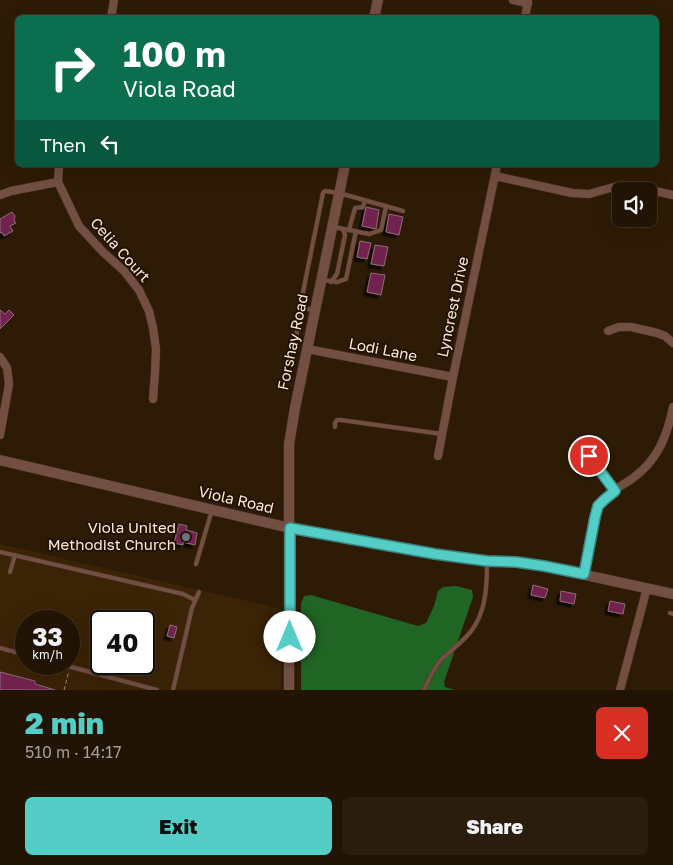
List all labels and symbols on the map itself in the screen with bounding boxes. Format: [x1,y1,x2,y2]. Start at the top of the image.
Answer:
street label: Celia Court [87,213,154,285]
street label: Lyncrest Drive [433,255,472,359]
street label: Forshay Road [273,292,311,392]
street label: Lodi Lane [347,334,419,365]
pin [568,435,610,477]
street label: Viola Road [197,482,276,516]
place label: Viola United Methodist Church [48,518,176,553]
marker: Viola United Methodist Church [180,531,192,543]
speed limit sign: 40 [90,610,155,675]
position arrow [263,610,315,662]

